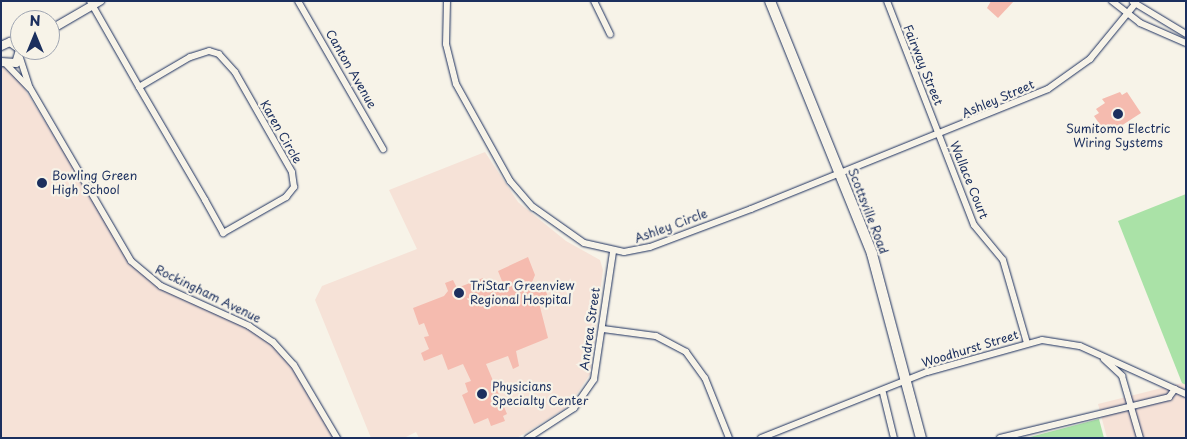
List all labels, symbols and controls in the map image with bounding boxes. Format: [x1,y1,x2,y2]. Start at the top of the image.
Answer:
north arrow [10,10,60,60]
text: N [29,10,41,31]
street label: Fairway Street [900,23,946,107]
street label: Canton Avenue [323,28,379,110]
street label: Ashley Street [959,77,1037,121]
street label: Karen Circle [257,97,305,167]
marker: Sumitomo Electric Wiring Systems [1112,108,1124,120]
place label: Sumitomo Electric Wiring Systems [1066,122,1170,150]
street label: Wallace Court [947,139,991,221]
street label: Scottsville Road [845,166,891,256]
place label: Bowling Green High School [52,169,138,197]
marker: Bowling Green High School [36,177,48,189]
street label: Ashley Circle [632,206,710,246]
street label: Rockingham Avenue [153,262,263,326]
place label: TriStar Greenview Regional Hospital [470,279,576,307]
marker: TriStar Greenview Regional Hospital [452,286,466,300]
street label: Andrea Street [577,287,603,371]
street label: Woodhurst Street [919,327,1021,371]
place label: Physicians Specialty Center [492,380,589,408]
marker: Physicians Specialty Center [476,388,488,400]

